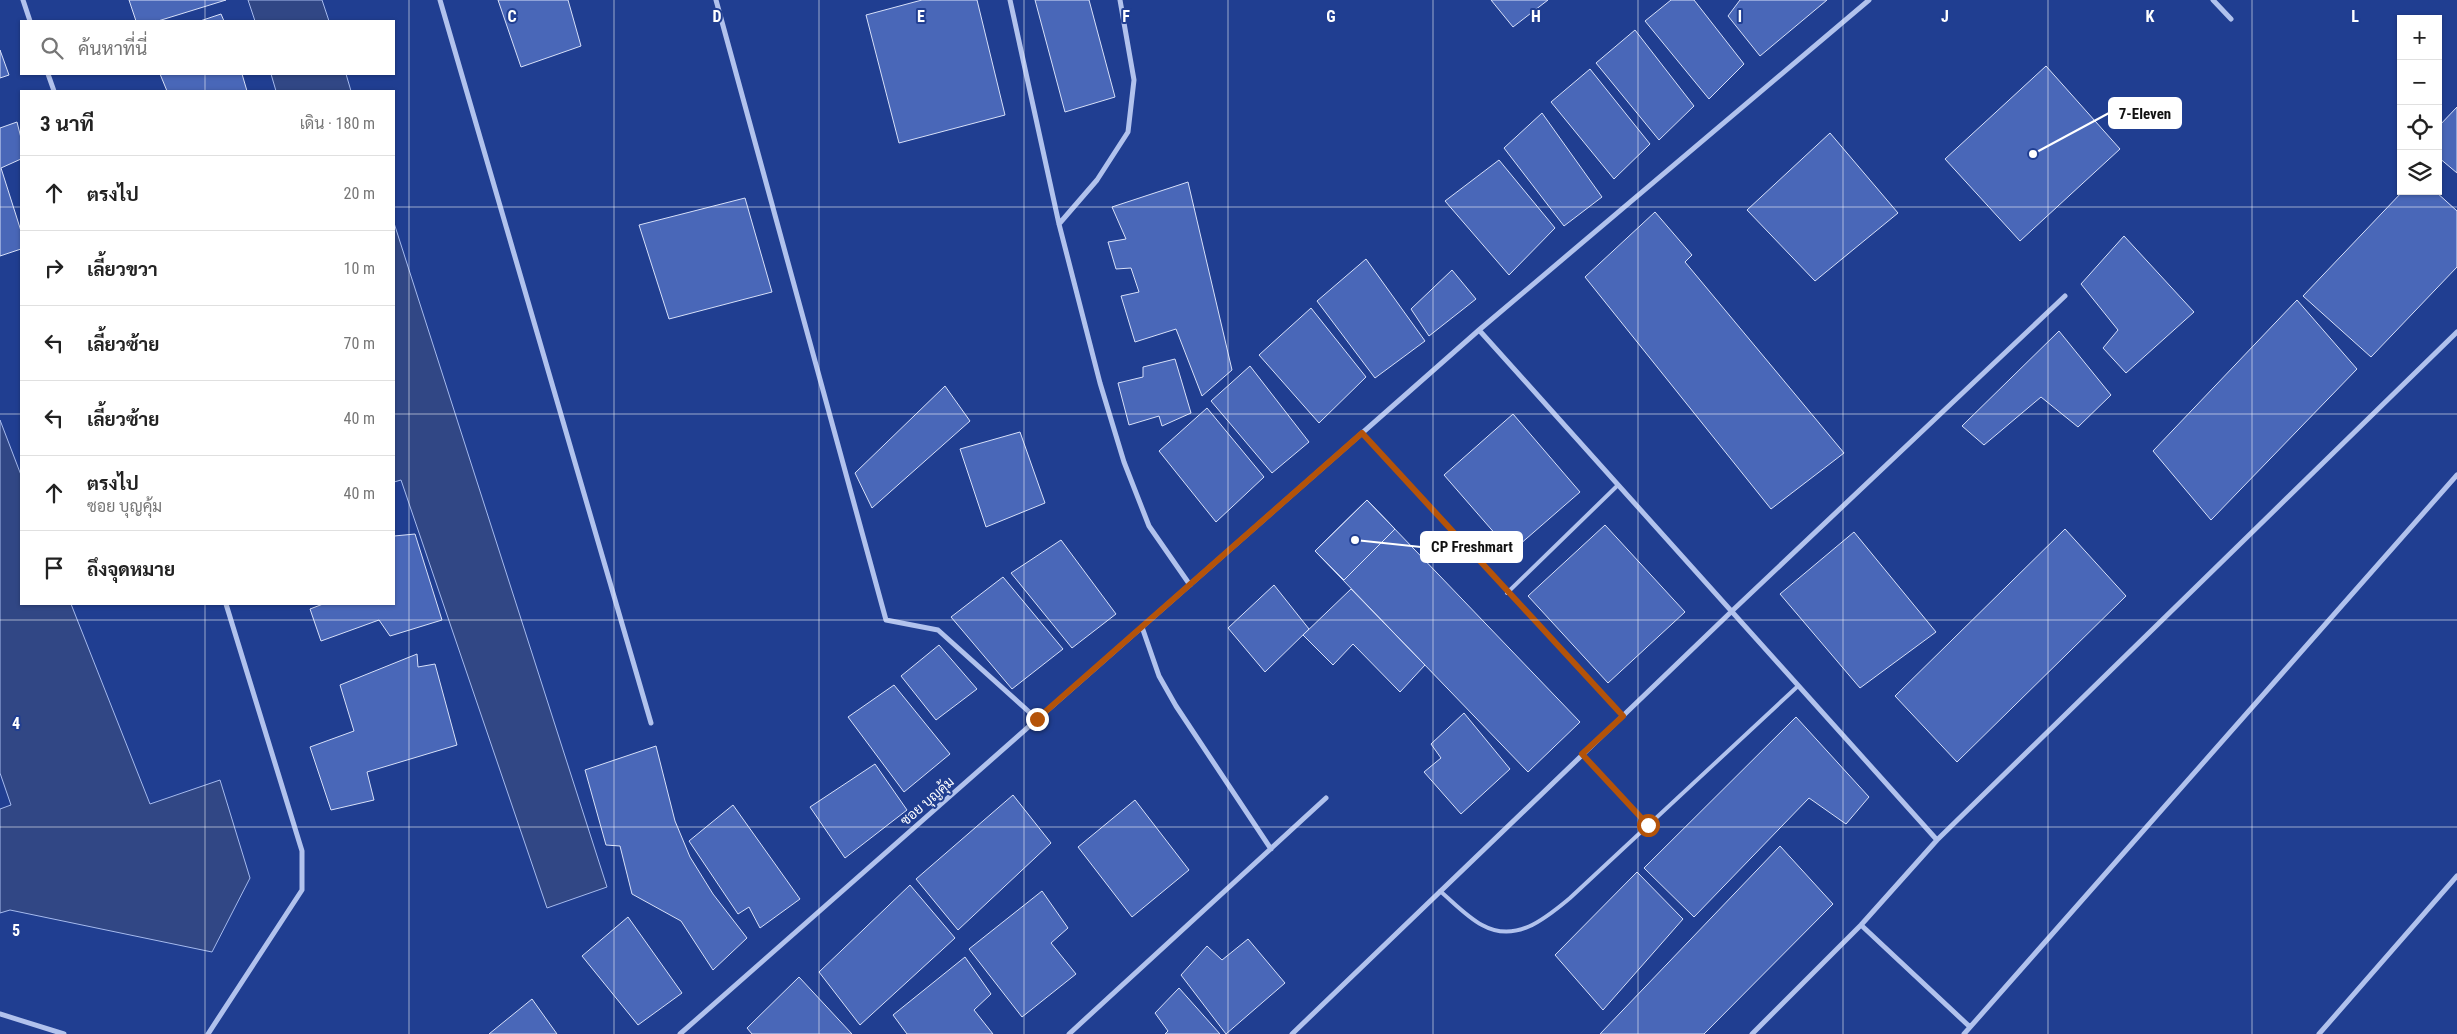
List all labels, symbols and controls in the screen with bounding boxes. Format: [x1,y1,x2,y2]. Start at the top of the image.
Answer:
text: C [507,7,517,26]
text: D [712,7,722,26]
text: E [917,7,925,26]
text: F [1122,7,1130,26]
text: G [1326,7,1336,26]
text: H [1531,7,1541,26]
text: I [1738,7,1742,26]
text: J [1941,7,1949,26]
text: K [2146,7,2155,26]
text: L [2351,7,2359,26]
map controls [2397,15,2442,195]
button: + [2397,15,2442,60]
search box [20,20,395,75]
icon: search [38,34,66,62]
text: ค้นหาที่นี่ [78,37,147,60]
button: − [2397,60,2442,105]
callout: 7-Eleven [2109,98,2181,128]
text: 7-Eleven [2119,105,2171,123]
button: locate [2397,105,2442,150]
text: 3 นาที [40,112,94,136]
text: เดิน · 180 m [300,114,375,133]
button: layers [2397,150,2442,195]
icon: ahead [40,179,68,207]
text: ตรงไป [87,183,139,206]
text: 20 m [343,184,375,203]
icon: right [40,254,68,282]
text: เลี้ยวขวา [87,258,158,281]
text: 10 m [343,259,375,278]
icon: left [40,329,68,357]
text: เลี้ยวซ้าย [87,333,159,356]
text: 70 m [343,334,375,353]
icon: left [40,404,68,432]
text: เลี้ยวซ้าย [87,408,159,431]
text: 40 m [343,409,375,428]
text: ตรงไป [87,472,139,495]
icon: ahead [40,479,68,507]
text: 40 m [343,484,375,503]
text: ซอย บุญคุ้ม [87,497,162,516]
callout: CP Freshmart [1421,532,1522,562]
text: CP Freshmart [1431,538,1513,556]
icon: arrive [40,554,68,582]
text: ถึงจุดหมาย [87,558,175,581]
route end [1026,708,1049,731]
text: 4 [12,714,20,733]
street label: ซอย บุญคุ้ม [896,773,958,830]
route start [1637,814,1660,837]
text: 5 [12,921,20,940]

